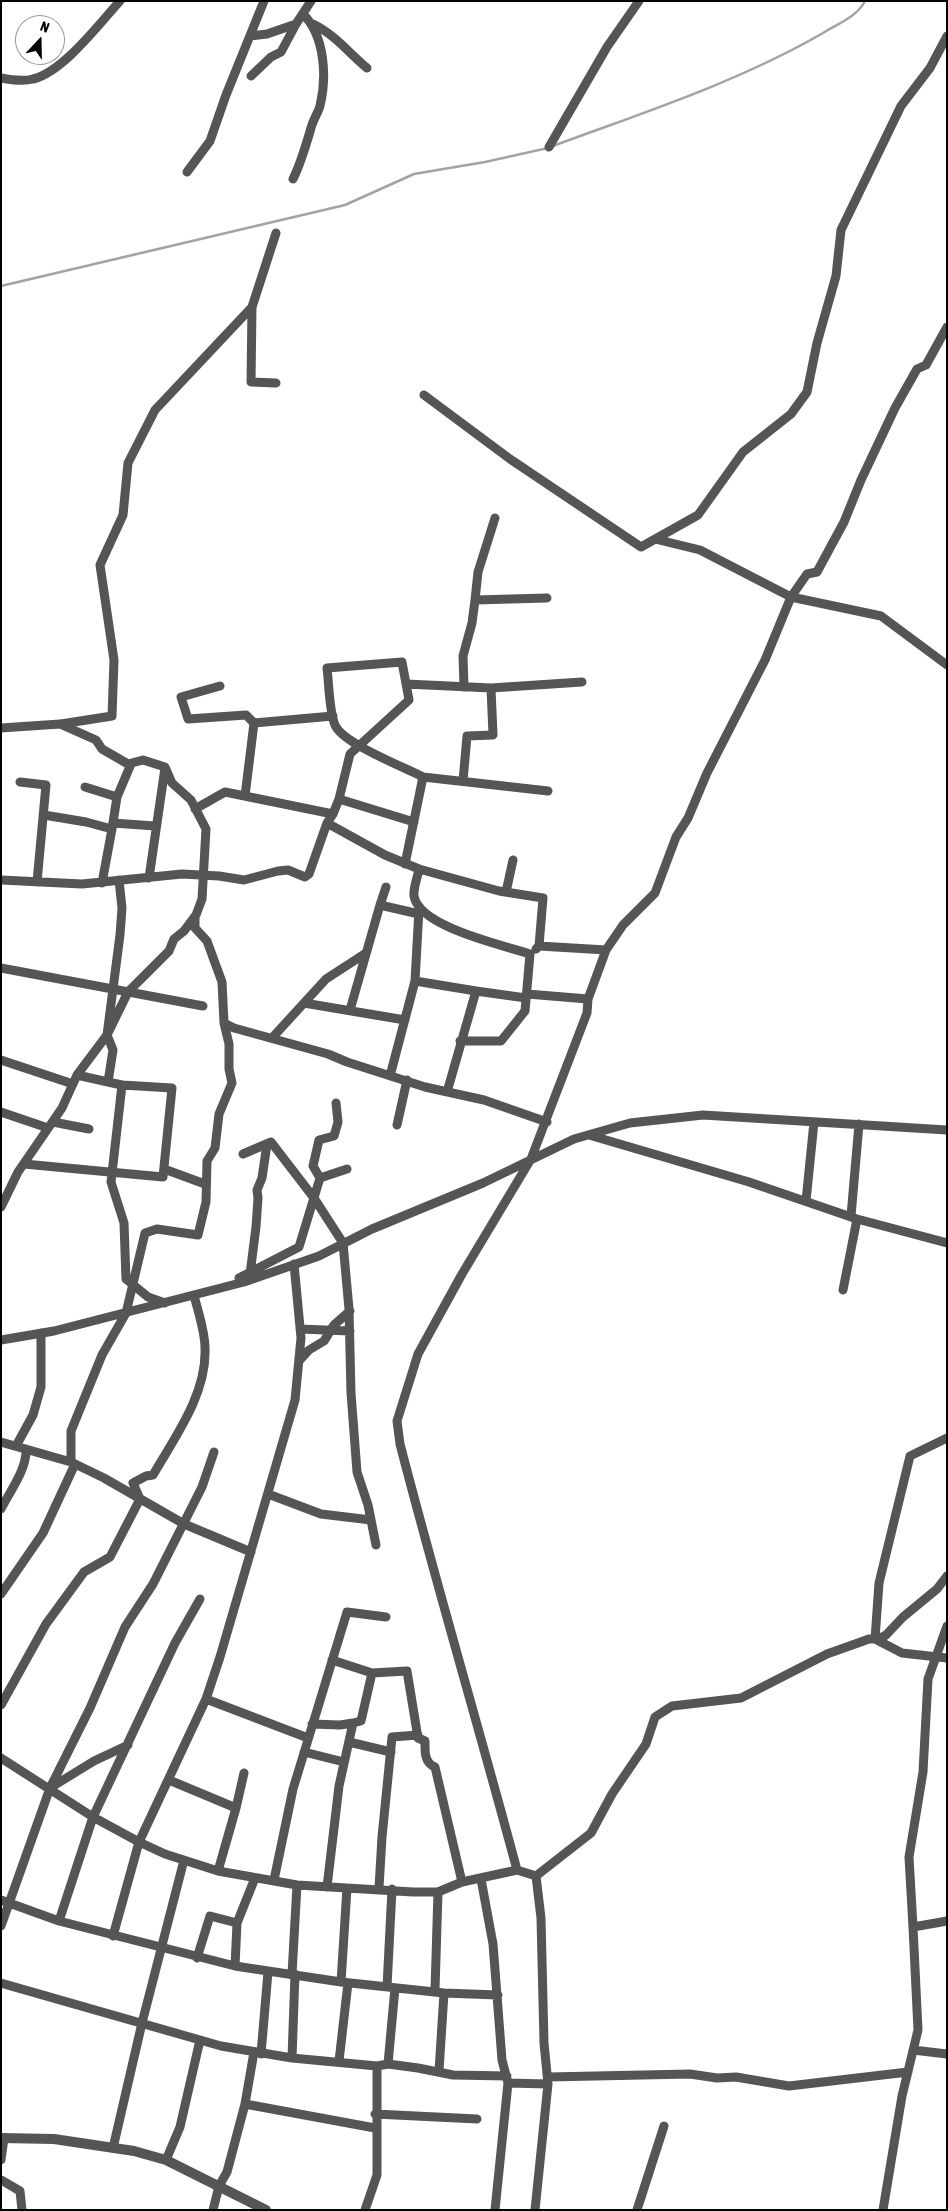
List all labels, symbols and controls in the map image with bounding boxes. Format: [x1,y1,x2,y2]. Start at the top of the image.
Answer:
north arrow [15,15,65,65]
text: N [38,18,52,36]

